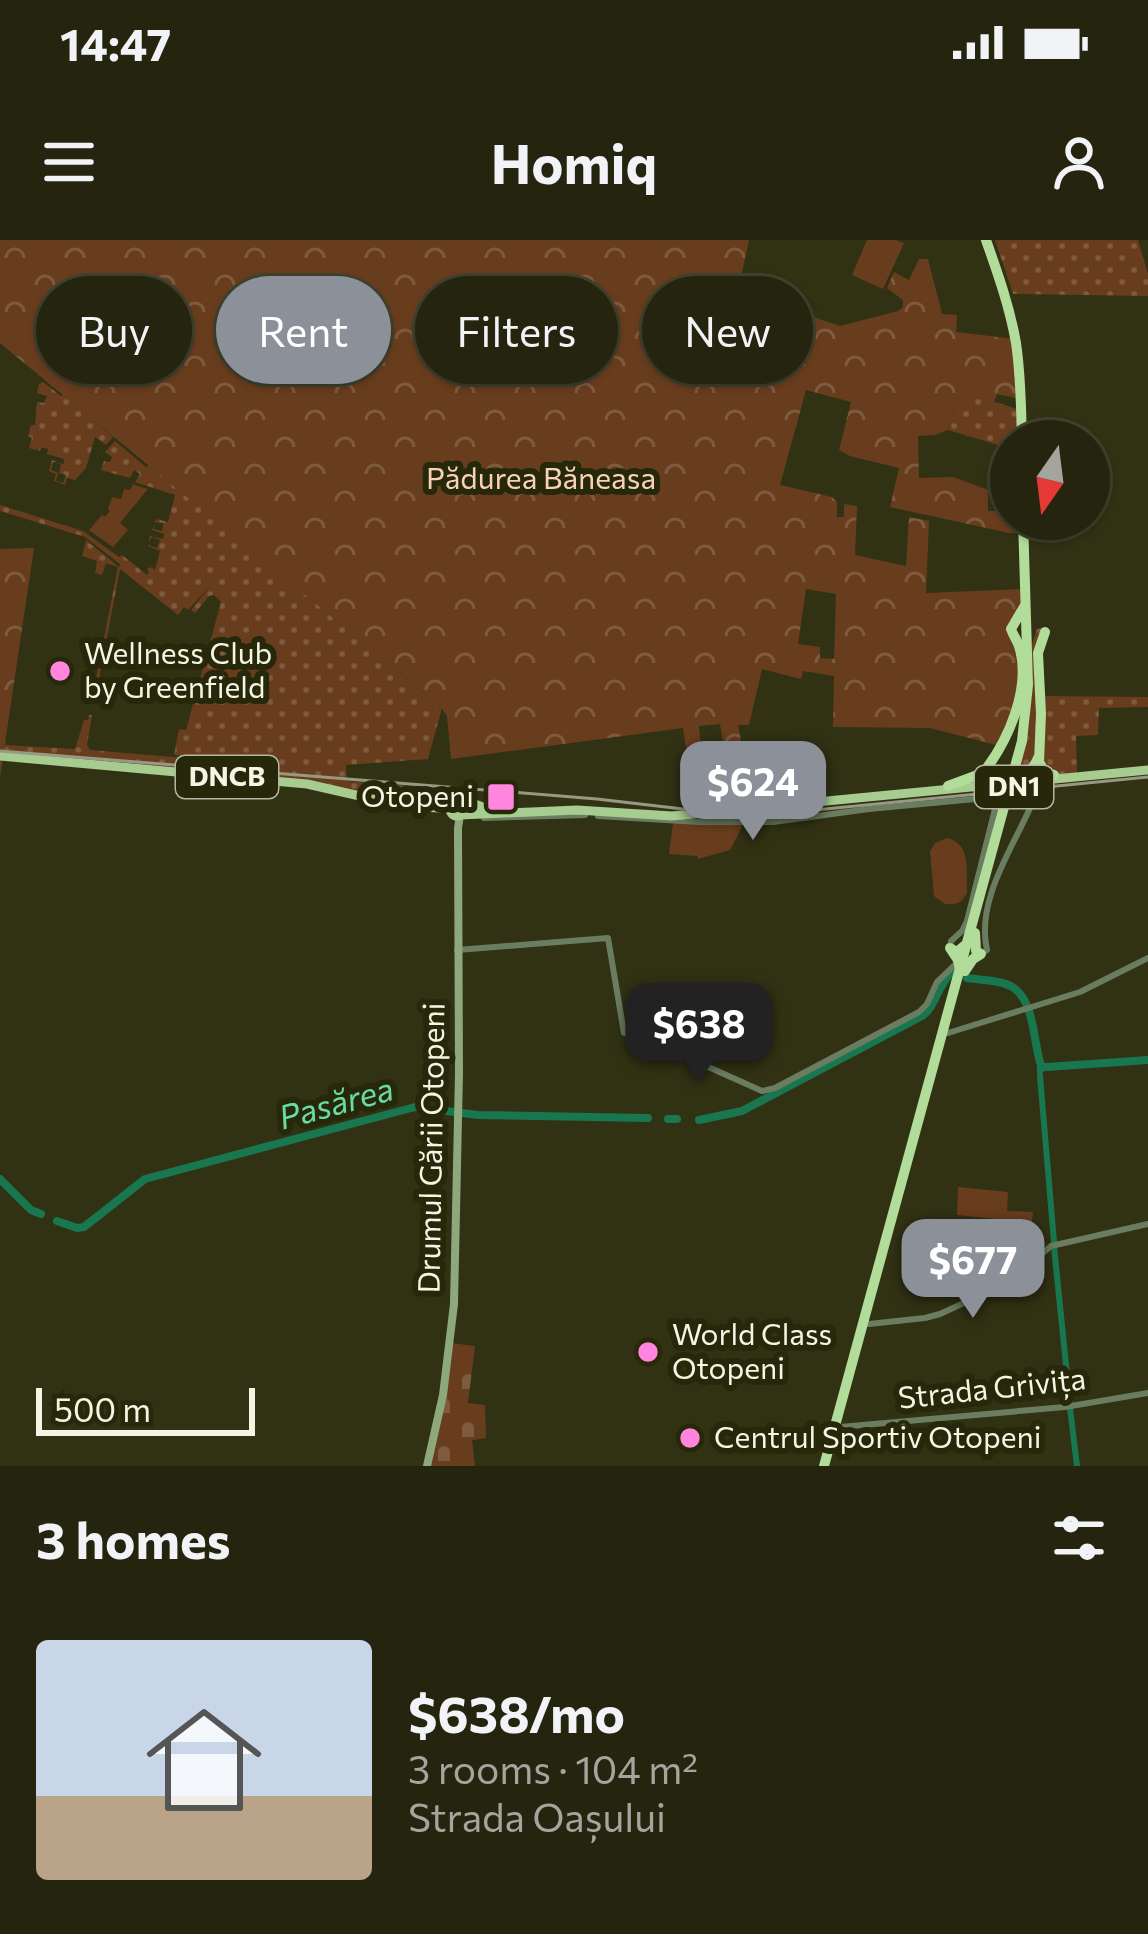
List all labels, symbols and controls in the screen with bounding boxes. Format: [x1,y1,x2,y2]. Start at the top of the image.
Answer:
text: 14:47 [60,15,171,70]
icon: menu [36,129,102,195]
text: Homiq [491,129,657,195]
icon: person [1046,129,1112,195]
chip: Buy [36,276,192,384]
chip: Rent [216,276,391,384]
chip: Filters [415,276,618,384]
chip: New [642,276,813,384]
north arrow [990,420,1110,540]
map controls [990,420,1110,540]
park label: Pădurea Băneasa [426,458,656,495]
place label: Wellness Club by Greenfield [84,633,272,704]
marker: Wellness Club by Greenfield [47,658,73,684]
pin: $624 [682,741,824,843]
road number: DNCB [176,756,278,798]
text: $624 [707,756,799,804]
road number: DN1 [975,766,1053,808]
place label: Otopeni [361,776,474,813]
marker: Otopeni [485,781,517,813]
pin: $638 [628,983,770,1085]
text: $638 [652,998,746,1046]
street label: Drumul Gării Otopeni [408,1002,451,1294]
water label: Pasărea [274,1067,398,1137]
pin: $677 [902,1219,1044,1321]
text: $677 [929,1234,1017,1282]
place label: World Class Otopeni [672,1314,832,1385]
marker: World Class Otopeni [635,1339,661,1365]
street label: Strada Grivița [896,1358,1088,1417]
scale bar [36,1382,255,1435]
text: 500 m [54,1388,151,1429]
place label: Centrul Sportiv Otopeni [714,1417,1041,1454]
marker: Centrul Sportiv Otopeni [677,1425,703,1451]
icon: filters [1046,1505,1112,1571]
text: 3 homes [36,1507,231,1570]
text: $638/mo [408,1681,625,1744]
icon: home [132,1688,276,1832]
text: 3 rooms · 104 m² [408,1744,698,1792]
text: Strada Oașului [408,1792,666,1840]

